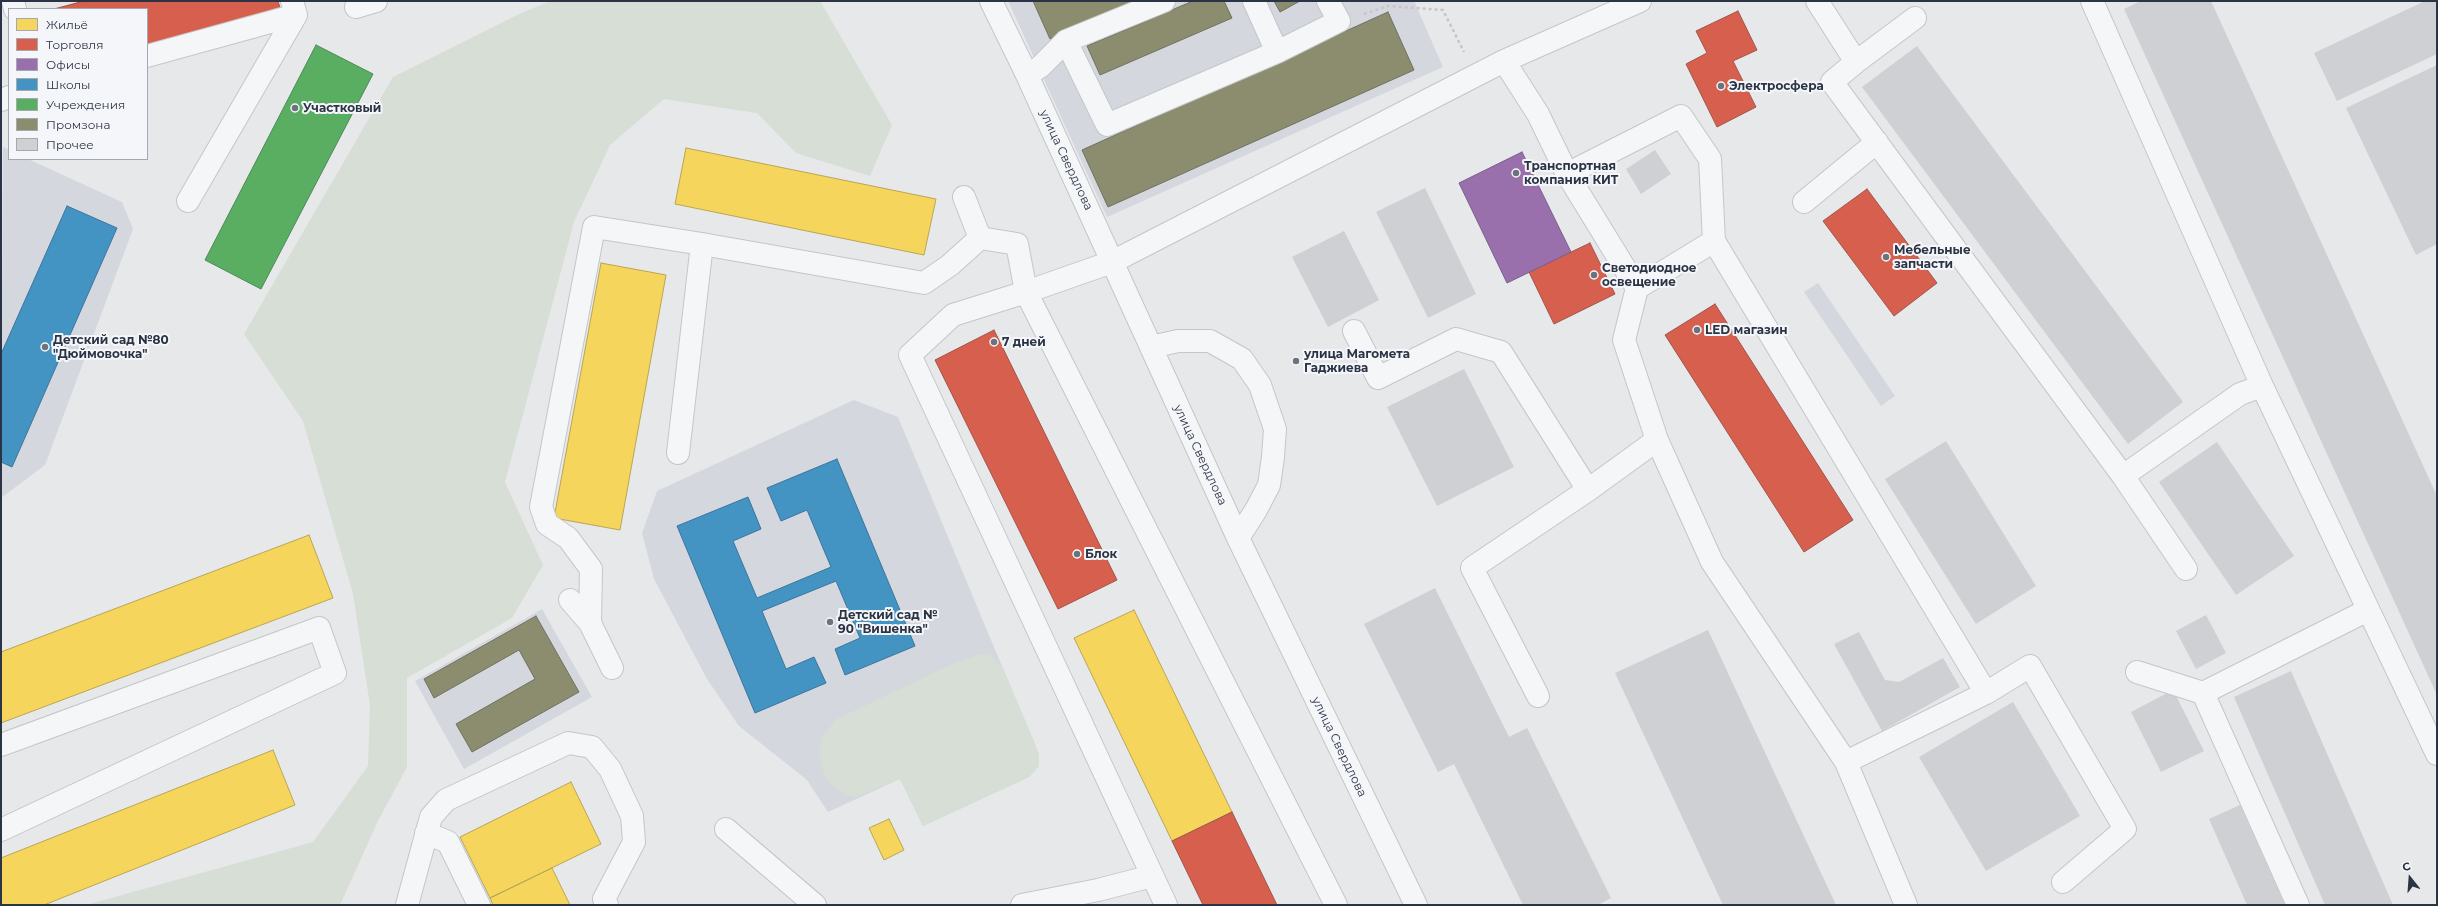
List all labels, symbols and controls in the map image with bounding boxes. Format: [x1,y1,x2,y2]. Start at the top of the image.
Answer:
legend [8,8,148,160]
text: Жильё [46,17,88,32]
text: Торговля [46,37,103,52]
text: Офисы [46,57,90,72]
text: Школы [46,77,91,92]
place label: Электросфера [1729,79,1824,93]
marker: Электросфера [1716,81,1726,91]
text: Учреждения [46,97,125,112]
place label: Участковый [303,101,381,115]
marker: Участковый [290,103,300,113]
street label: улица Свердлова [1036,107,1096,213]
text: Промзона [46,117,110,132]
text: Прочее [46,137,94,152]
place label: Транспортная компания КИТ [1524,159,1618,187]
marker: Транспортная компания КИТ [1511,168,1521,178]
place label: Мебельные запчасти [1894,243,1971,271]
marker: Мебельные запчасти [1881,252,1891,262]
place label: Светодиодное освещение [1602,261,1697,289]
marker: Светодиодное освещение [1589,270,1599,280]
place label: LED магазин [1705,323,1788,337]
marker: LED магазин [1692,325,1702,335]
place label: Детский сад №80 "Дюймовочка" [53,333,169,361]
place label: 7 дней [1002,335,1046,349]
marker: 7 дней [989,337,999,347]
marker: Детский сад №80 "Дюймовочка" [40,342,50,352]
place label: улица Магомета Гаджиева [1304,347,1410,375]
marker: улица Магомета Гаджиева [1291,356,1301,366]
street label: улица Свердлова [1170,402,1230,508]
place label: Блок [1085,547,1117,561]
marker: Блок [1072,549,1082,559]
place label: Детский сад № 90 "Вишенка" [838,608,938,636]
marker: Детский сад № 90 "Вишенка" [825,617,835,627]
street label: улица Свердлова [1309,695,1369,799]
north arrow [2390,858,2430,898]
text: С [2401,859,2412,874]

